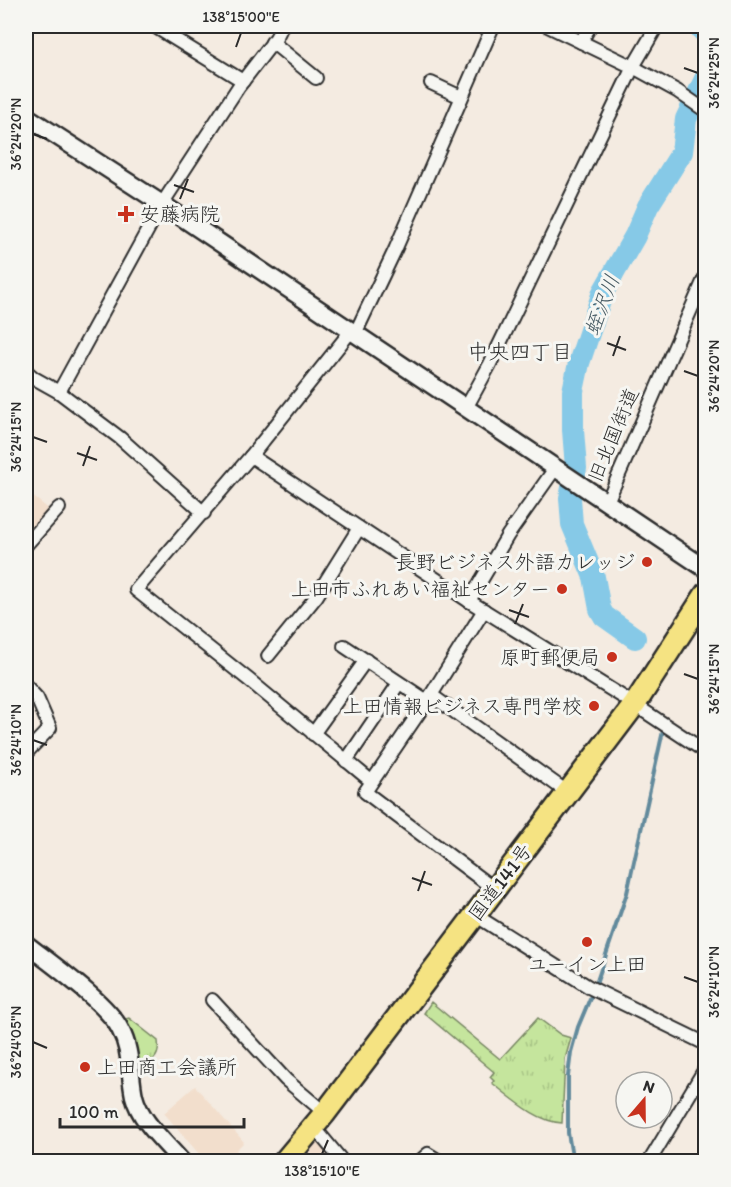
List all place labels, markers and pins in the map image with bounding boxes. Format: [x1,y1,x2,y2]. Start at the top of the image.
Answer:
place label: 安藤病院 [140,202,220,226]
marker: 安藤病院 [117,205,135,223]
place label: 長野ビジネス外語カレッジ [396,550,635,574]
marker: 長野ビジネス外語カレッジ [640,555,654,569]
place label: 上田市ふれあい福祉センター [291,577,550,601]
marker: 上田市ふれあい福祉センター [555,582,569,596]
place label: 原町郵便局 [500,645,600,669]
marker: 原町郵便局 [605,650,619,664]
place label: 上田情報ビジネス専門学校 [343,694,582,718]
marker: 上田情報ビジネス専門学校 [587,699,601,713]
marker: ユーイン上田 [580,935,594,949]
place label: ユーイン上田 [527,952,647,976]
place label: 上田商工会議所 [97,1055,237,1079]
marker: 上田商工会議所 [78,1060,92,1074]

